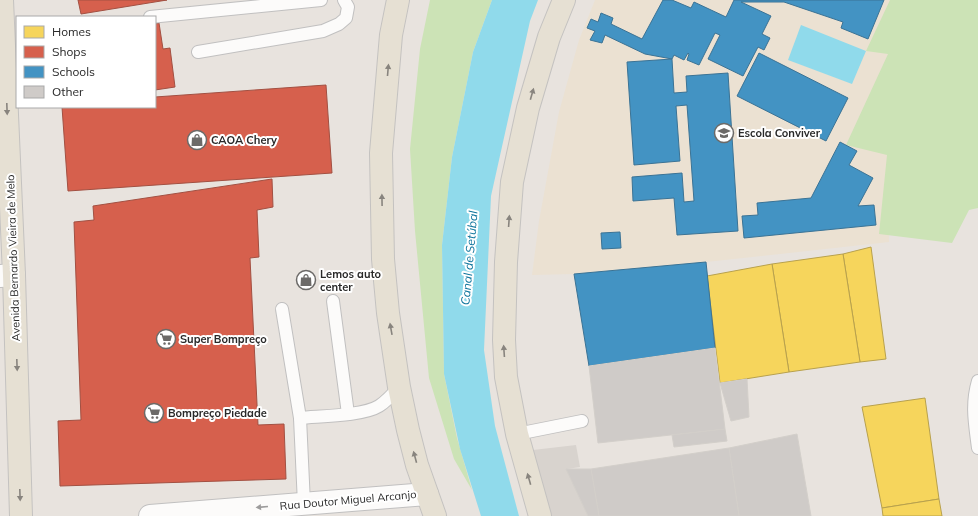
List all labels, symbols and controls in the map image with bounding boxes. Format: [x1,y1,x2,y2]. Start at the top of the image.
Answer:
legend [16,16,156,108]
text: Homes [52,24,91,39]
text: Shops [52,44,87,59]
text: Schools [52,64,95,79]
one-way arrow [385,64,392,76]
text: Other [52,84,84,99]
one-way arrow [529,88,535,100]
one-way arrow [4,103,11,115]
school or university icon: Escola Conviver [713,122,735,144]
place label: Escola Conviver [738,126,821,140]
shop icon: CAOA Chery [186,129,208,151]
place label: CAOA Chery [211,133,277,147]
street label: Avenida Bernardo Vieira de Melo [3,174,23,342]
one-way arrow [379,193,385,206]
water label: Canal de Setúbal [457,210,481,306]
one-way arrow [506,215,513,227]
place label: Lemos auto center [320,267,382,294]
shop icon: Lemos auto center [295,269,317,291]
one-way arrow [388,323,394,335]
supermarket icon: Super Bompreço [155,328,177,350]
place label: Super Bompreço [180,332,267,346]
one-way arrow [501,345,508,357]
one-way arrow [14,359,20,372]
supermarket icon: Bompreço Piedade [143,402,165,424]
place label: Bompreço Piedade [168,406,267,420]
one-way arrow [412,451,418,463]
one-way arrow [526,472,532,484]
street label: Rua Doutor Miguel Arcanjo [279,487,417,513]
one-way arrow [17,489,23,502]
one-way arrow [256,504,268,511]

